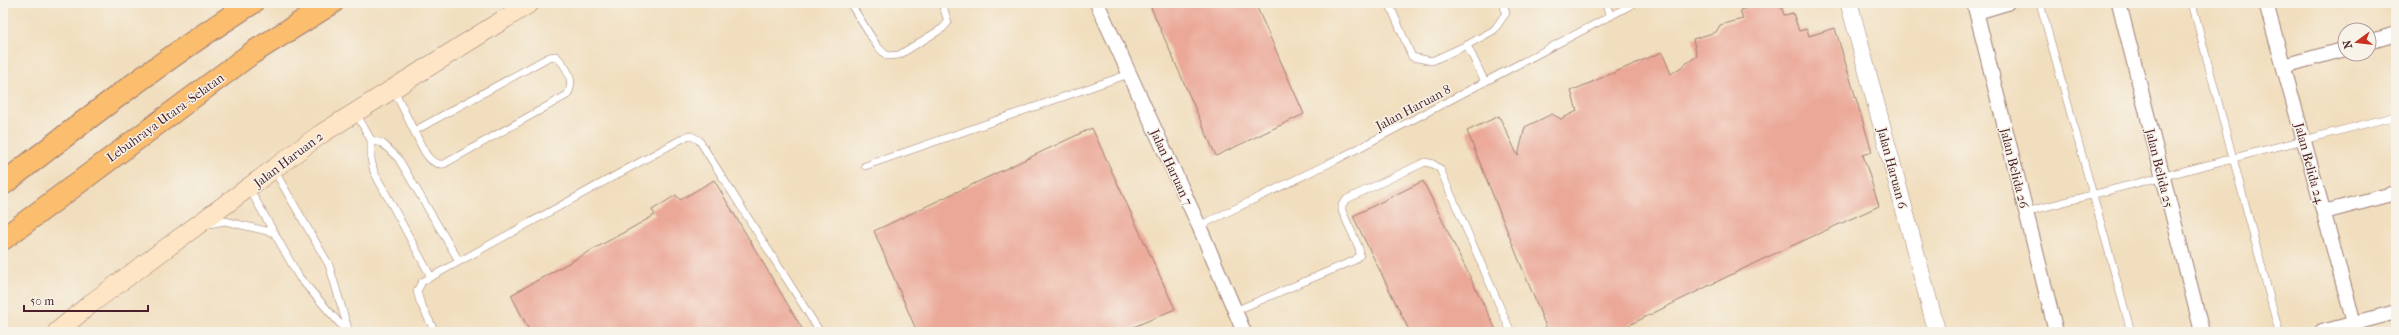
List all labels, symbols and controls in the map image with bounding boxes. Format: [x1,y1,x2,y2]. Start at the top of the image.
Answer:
north arrow [2337,22,2377,62]
text: N [2340,38,2355,50]
street label: Lebuhraya Utara–Selatan [104,70,227,165]
street label: Jalan Haruan 8 [1372,81,1453,134]
street label: Jalan Belida 24 [2291,120,2328,205]
street label: Jalan Haruan 6 [1874,125,1911,211]
street label: Jalan Belida 26 [1997,125,2032,211]
street label: Jalan Haruan 7 [1147,126,1196,208]
street label: Jalan Belida 25 [2142,126,2177,210]
street label: Jalan Haruan 2 [250,128,326,191]
scale bar [24,287,148,313]
text: 50 m [30,294,54,308]

